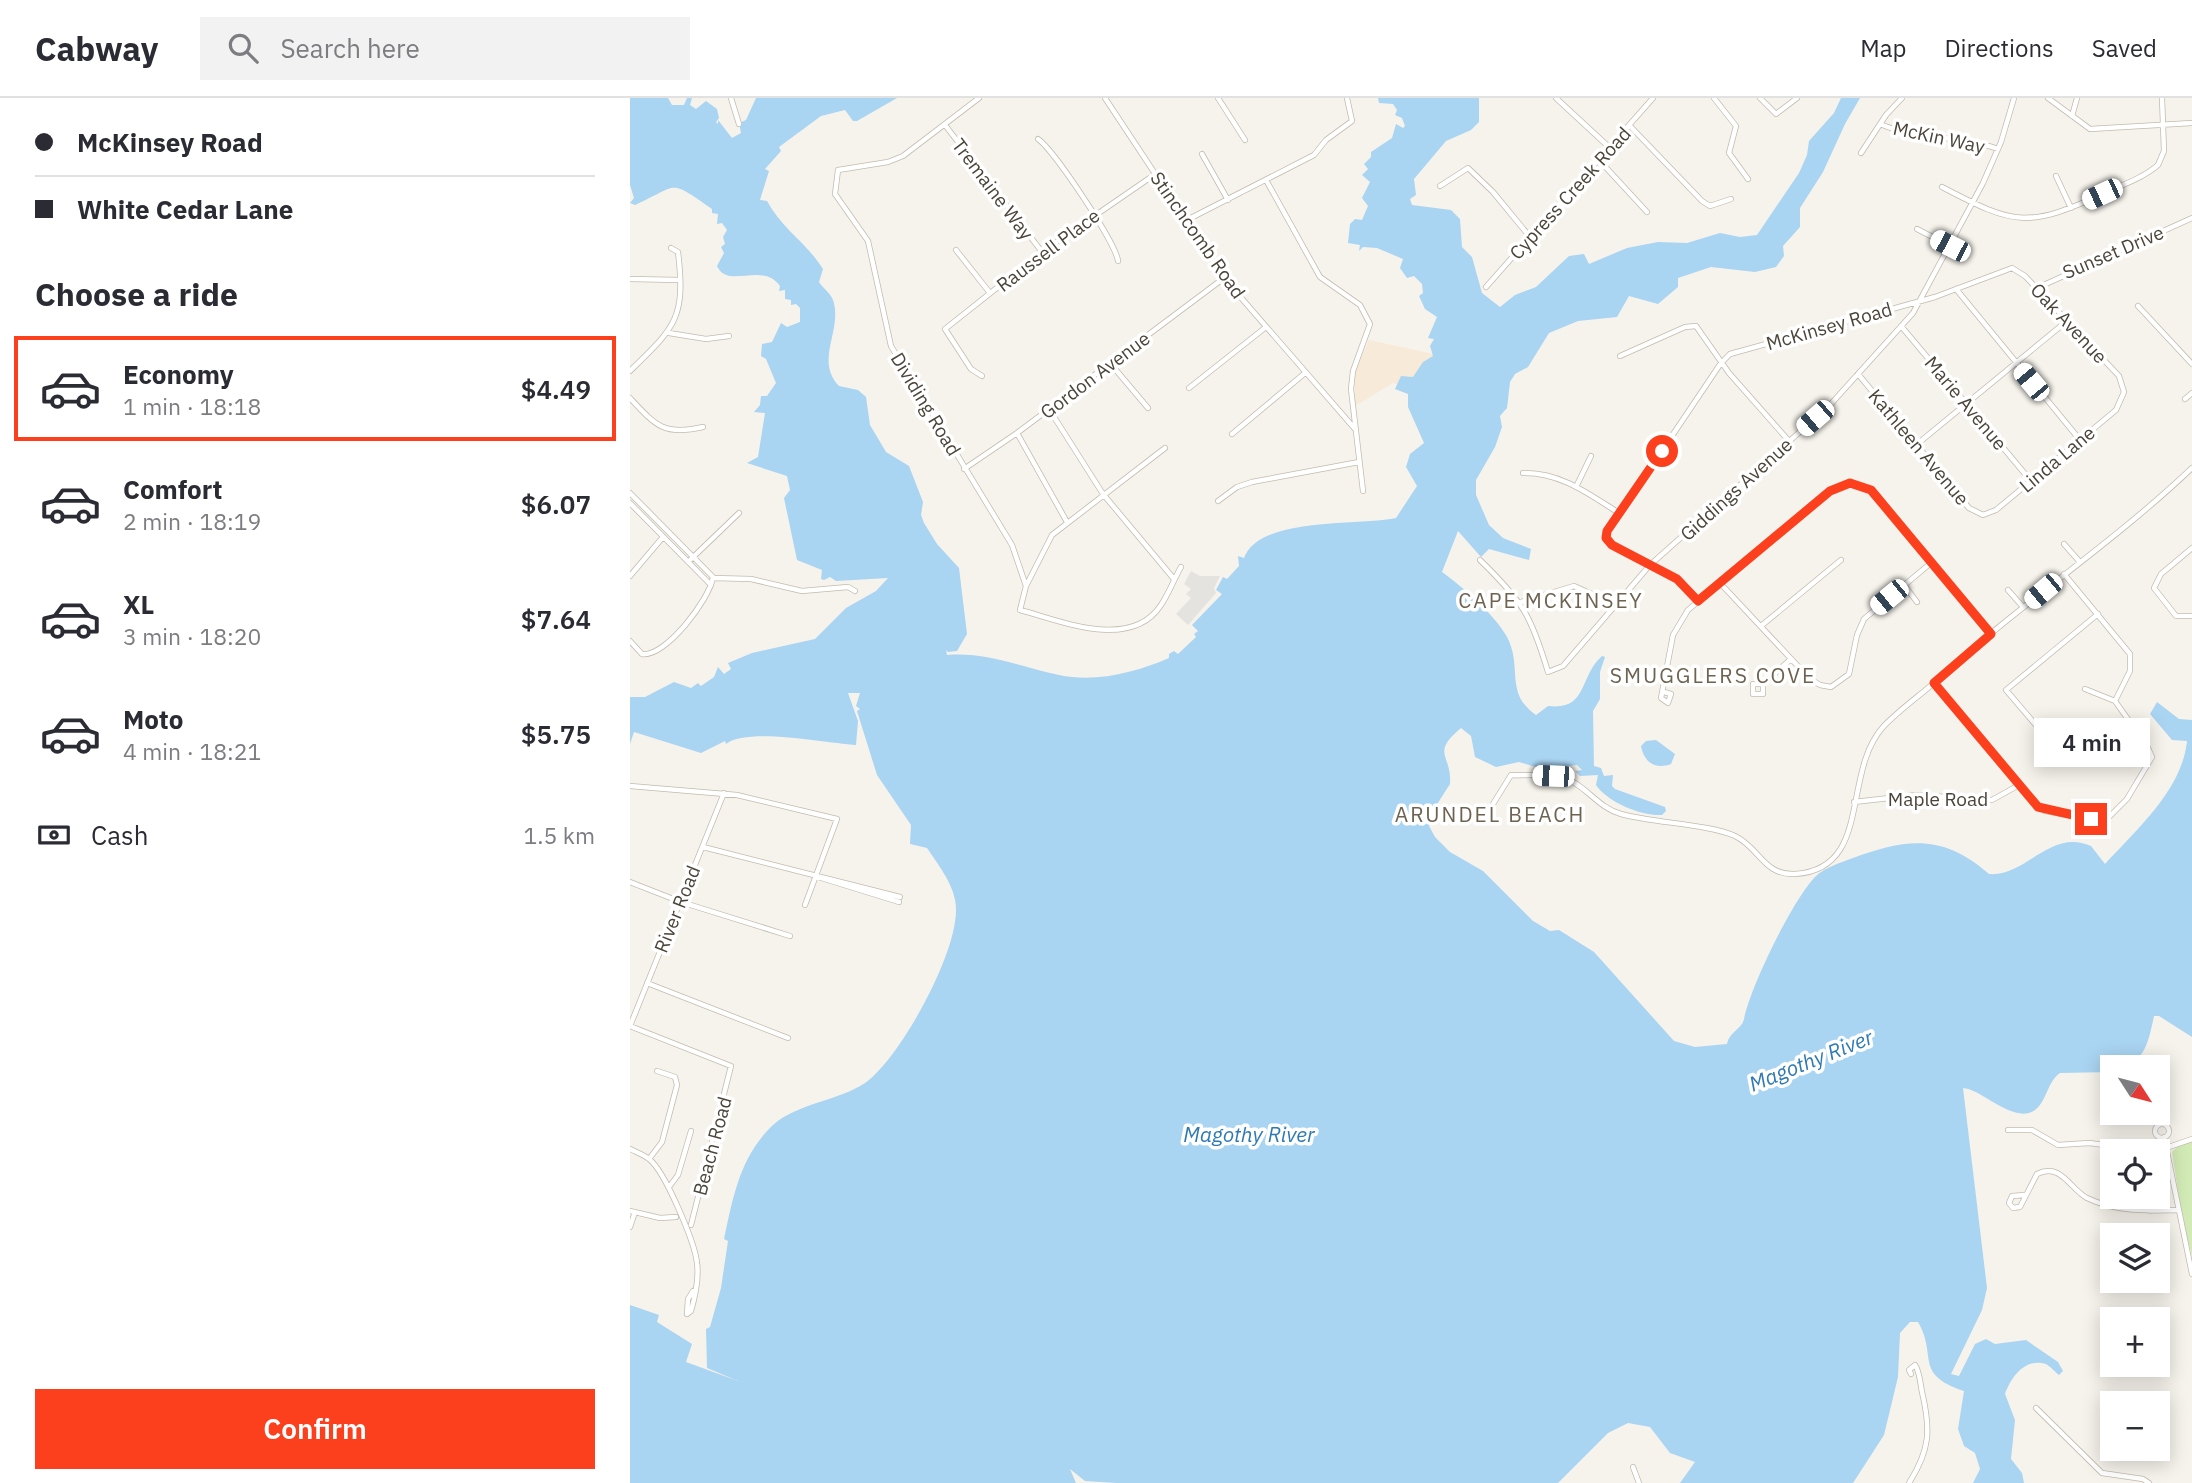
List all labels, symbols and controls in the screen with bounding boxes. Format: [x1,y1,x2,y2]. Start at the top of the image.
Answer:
search box [200,17,690,80]
text: Cabway [35,27,158,70]
icon: search [224,29,262,67]
text: Search here [280,31,420,65]
text: Map [1860,32,1906,64]
text: Directions [1944,32,2054,64]
text: Saved [2092,32,2157,64]
street label: McKin Way [1891,116,1988,159]
street label: Cypress Creek Road [1504,122,1636,264]
text: McKinsey Road [77,125,263,159]
street label: Tremaine Way [947,134,1039,245]
street label: Stinchcomb Road [1145,167,1251,303]
car [2079,176,2126,212]
text: White Cedar Lane [77,192,293,226]
street label: Raussell Place [992,203,1104,297]
street label: Sunset Drive [2059,220,2167,284]
car [1927,227,1974,265]
text: Choose a ride [35,273,238,315]
street label: Oak Avenue [2026,278,2112,368]
street label: McKinsey Road [1763,297,1895,355]
street label: Gordon Avenue [1035,326,1155,424]
street label: Dividing Road [886,348,966,460]
street label: Marie Avenue [1920,351,2012,455]
icon: car [39,357,102,420]
text: Economy [123,357,234,391]
car [2010,359,2053,405]
text: $4.49 [521,372,591,406]
street label: Kathleen Avenue [1863,384,1975,510]
text: 1 min · 18:18 [123,391,261,421]
car [1793,396,1838,440]
street label: Linda Lane [2014,420,2100,498]
street label: Giddings Avenue [1675,432,1797,546]
route start [1646,435,1678,467]
icon: car [39,472,102,535]
text: Comfort [123,472,222,506]
text: $6.07 [521,487,591,521]
text: 2 min · 18:19 [123,506,261,536]
car [2021,569,2066,613]
car [1867,576,1912,618]
district label: CAPE MCKINSEY [1458,586,1644,614]
icon: car [39,587,102,650]
text: XL [123,587,154,621]
text: $7.64 [521,602,591,636]
text: 3 min · 18:20 [123,621,261,651]
district label: SMUGGLERS COVE [1610,661,1816,689]
icon: car [39,702,102,765]
text: Moto [123,702,183,736]
text: $5.75 [521,717,591,751]
callout: 4 min [2033,718,2149,766]
text: 4 min [2062,727,2122,757]
text: 4 min · 18:21 [123,736,261,766]
car [1532,765,1575,787]
street label: Maple Road [1888,787,1988,811]
district label: ARUNDEL BEACH [1395,800,1585,828]
route end [2075,803,2107,835]
icon: cash [35,816,73,854]
text: Cash [91,818,148,852]
text: 1.5 km [524,820,595,850]
street label: River Road [649,862,705,956]
water label: Magothy River [1744,1022,1878,1098]
north arrow [2100,1055,2170,1125]
map controls [2100,1055,2170,1461]
street label: Beach Road [687,1094,737,1198]
water label: Magothy River [1183,1120,1316,1148]
button: locate [2100,1139,2170,1209]
button: layers [2100,1223,2170,1293]
button: + [2100,1307,2170,1377]
button: Confirm [35,1389,595,1469]
button: − [2100,1391,2170,1461]

